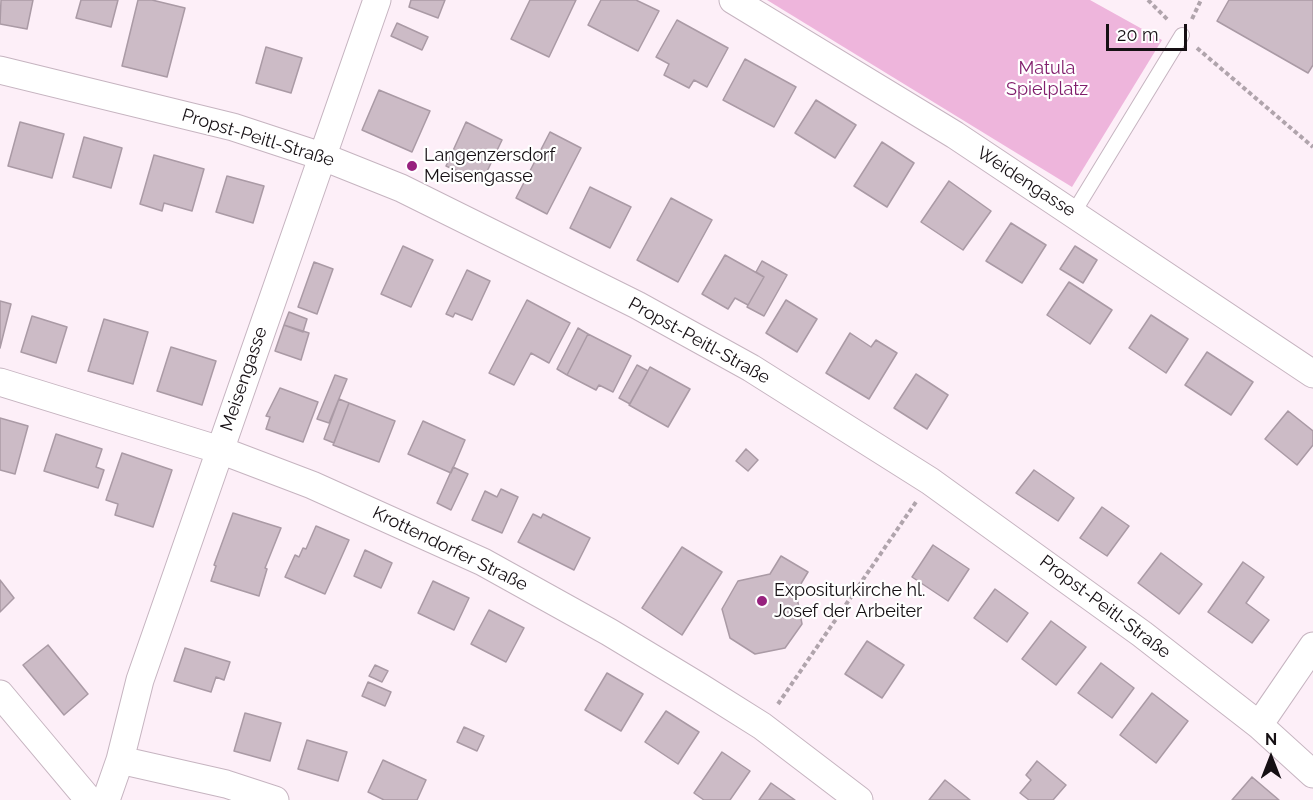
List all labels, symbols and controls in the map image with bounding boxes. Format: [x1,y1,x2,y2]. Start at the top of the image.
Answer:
scale bar [1109,12,1190,50]
text: 20 m [1117,24,1159,45]
park label: Matula Spielplatz [1006,58,1088,100]
street label: Propst-Peitl-Straße [179,105,337,171]
street label: Weidengasse [973,142,1079,222]
place label: Langenzersdorf Meisengasse [424,145,555,188]
marker: Langenzersdorf Meisengasse [405,159,419,173]
street label: Propst-Peitl-Straße [624,293,774,389]
street label: Meisengasse [216,324,272,434]
street label: Krottendorfer Straße [369,502,531,596]
street label: Propst-Peitl-Straße [1035,551,1175,663]
place label: Expositurkirche hl. Josef der Arbeiter [774,580,925,622]
marker: Expositurkirche hl. Josef der Arbeiter [755,594,769,608]
north arrow [1241,728,1301,788]
text: N [1265,730,1277,749]

